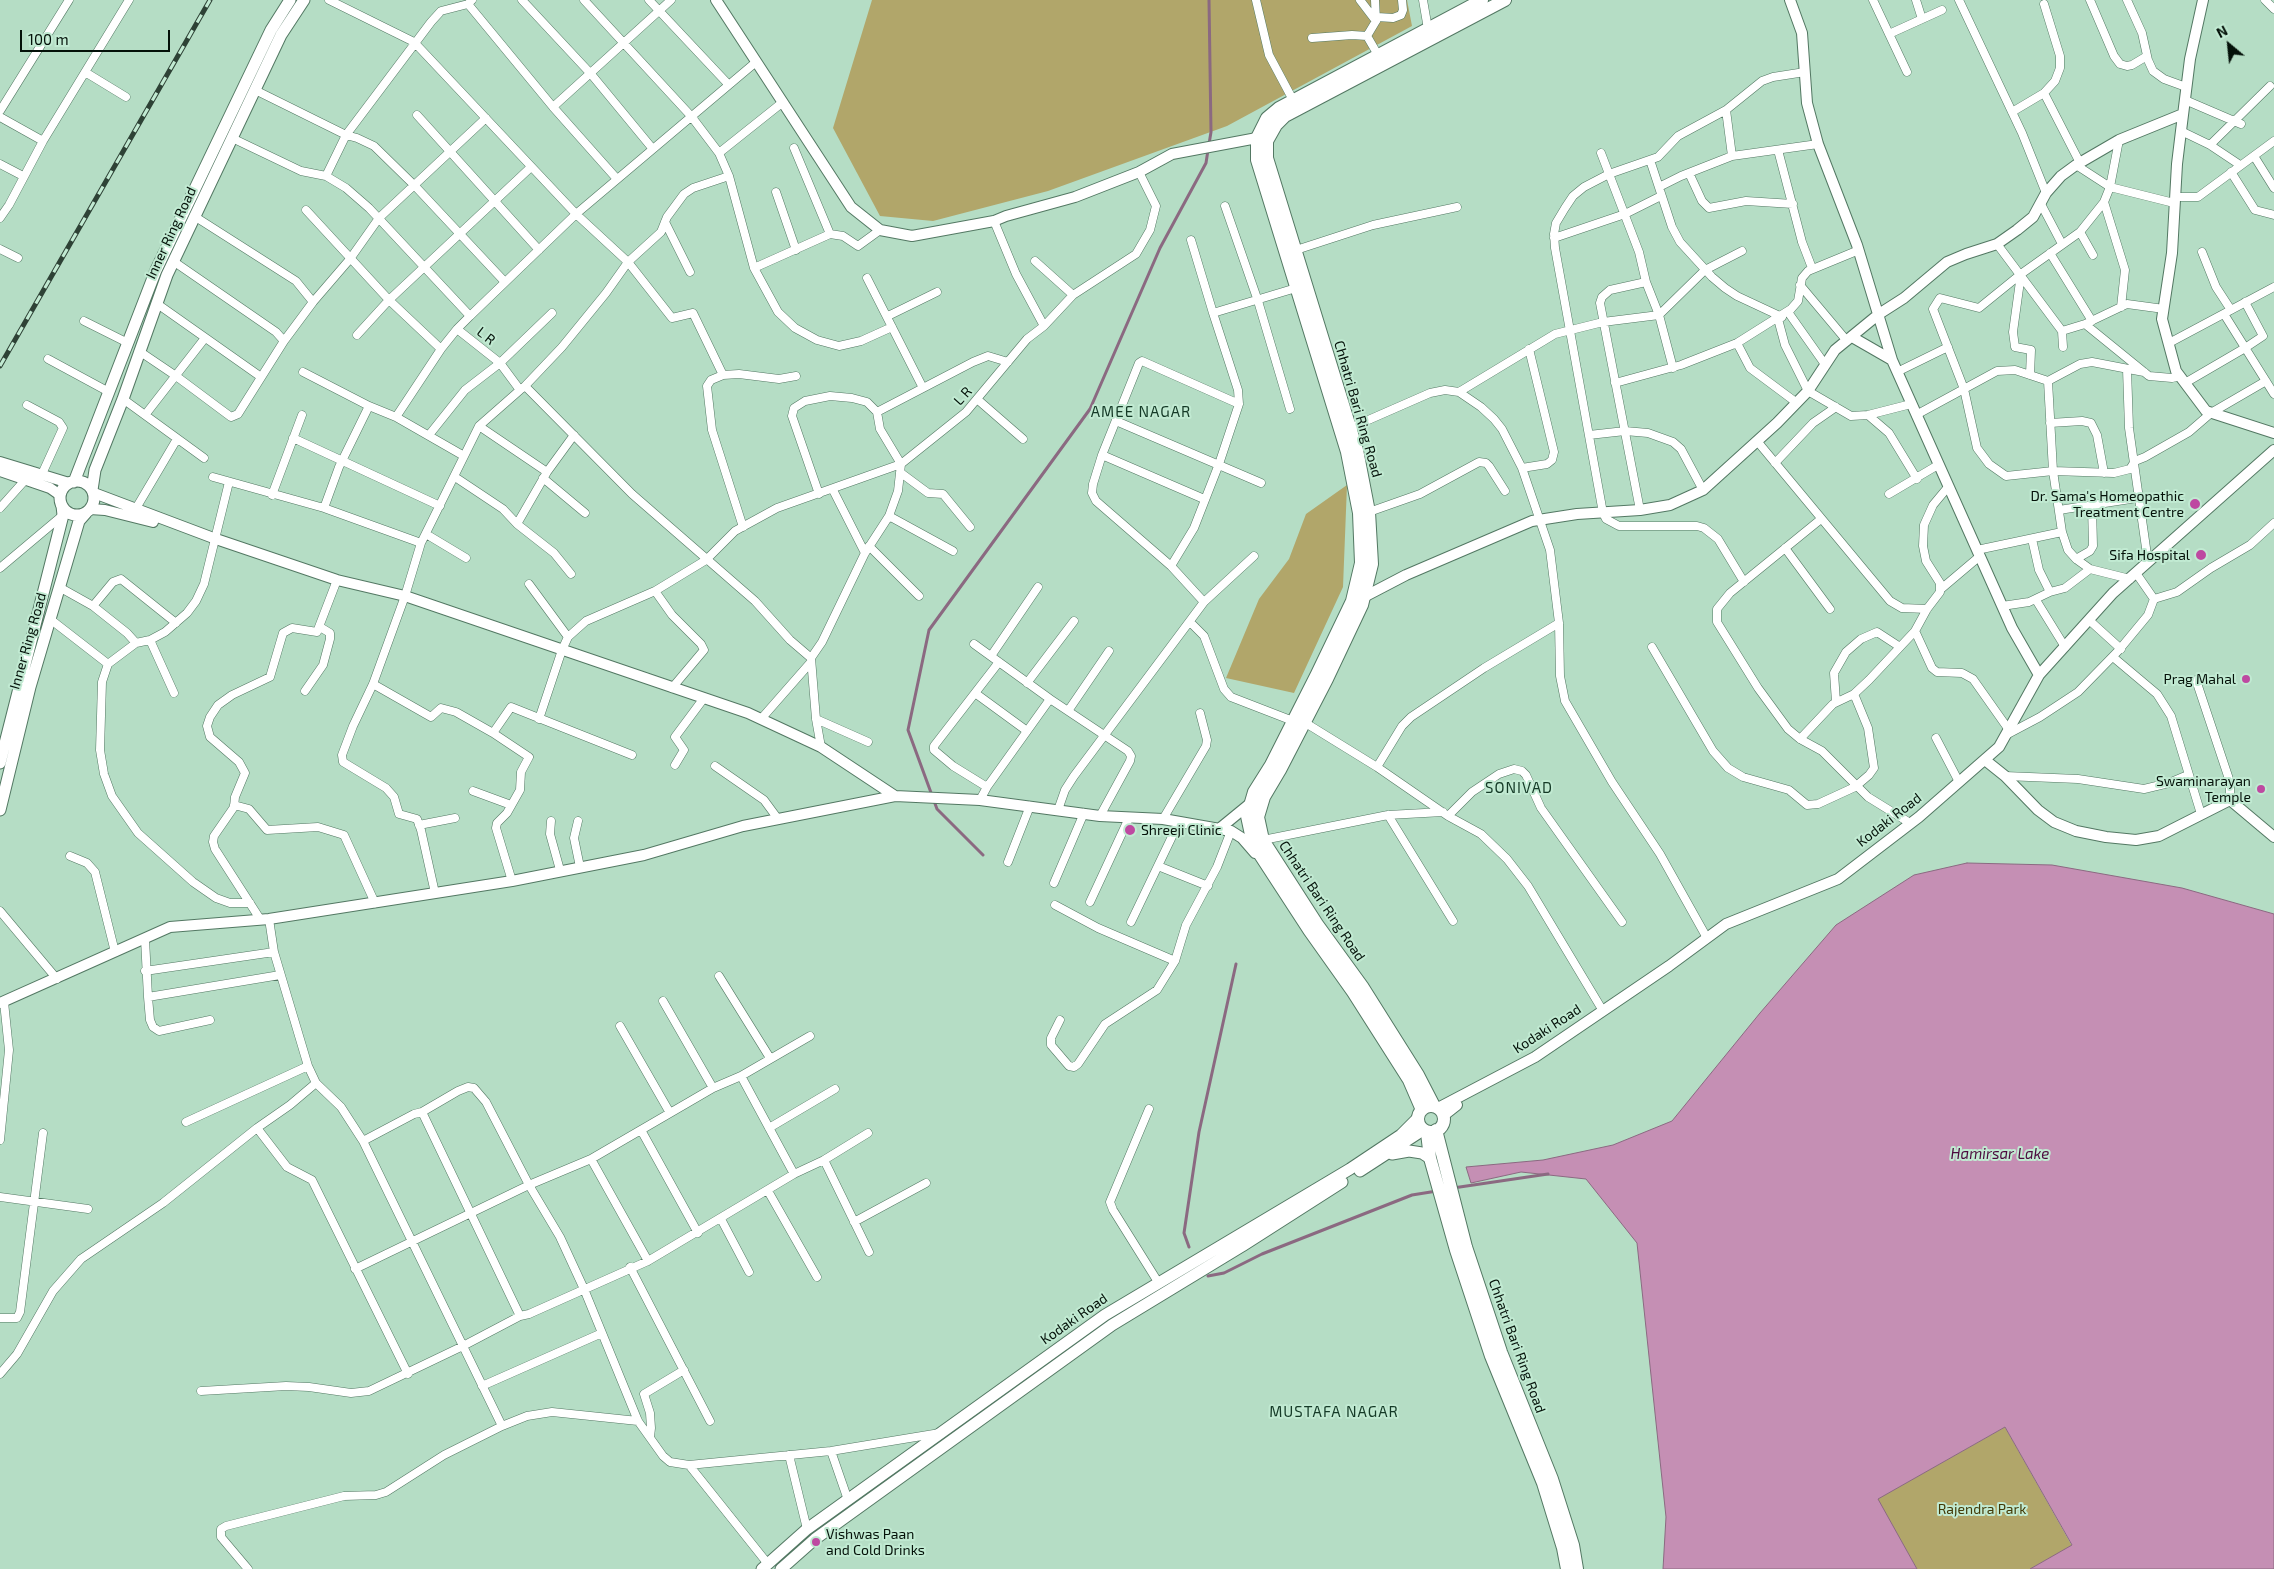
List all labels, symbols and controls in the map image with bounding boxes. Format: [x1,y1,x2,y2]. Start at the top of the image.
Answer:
scale bar [22,20,172,52]
north arrow [2204,20,2254,70]
text: N [2213,21,2230,41]
text: 100 m [28,30,69,48]
street label: Inner Ring Road [142,184,200,282]
street label: L R [473,324,499,348]
street label: Chhatri Bari Ring Road [1330,339,1386,479]
street label: L R [950,383,976,409]
district label: AMEE NAGAR [1090,403,1192,421]
place label: Dr. Sama's Homeopathic Treatment Centre [2030,488,2184,520]
marker: Dr. Sama's Homeopathic Treatment Centre [2188,497,2202,511]
place label: Sifa Hospital [2109,547,2190,563]
marker: Sifa Hospital [2194,548,2208,562]
street label: Inner Ring Road [6,591,50,691]
place label: Prag Mahal [2164,671,2236,687]
marker: Prag Mahal [2240,673,2252,685]
place label: Swaminarayan Temple [2156,773,2251,806]
district label: SONIVAD [1484,779,1554,797]
marker: Swaminarayan Temple [2255,783,2267,795]
street label: Kodaki Road [1853,789,1925,851]
place label: Shreeji Clinic [1141,822,1222,838]
marker: Shreeji Clinic [1123,823,1137,837]
street label: Chhatri Bari Ring Road [1275,838,1369,964]
street label: Kodaki Road [1510,1001,1584,1057]
water label: Hamirsar Lake [1951,1145,2049,1163]
street label: Chhatri Bari Ring Road [1485,1277,1549,1415]
street label: Kodaki Road [1037,1290,1111,1348]
district label: MUSTAFA NAGAR [1268,1403,1400,1421]
park label: Rajendra Park [1938,1501,2026,1517]
place label: Vishwas Paan and Cold Drinks [826,1526,925,1558]
marker: Vishwas Paan and Cold Drinks [810,1536,822,1548]

